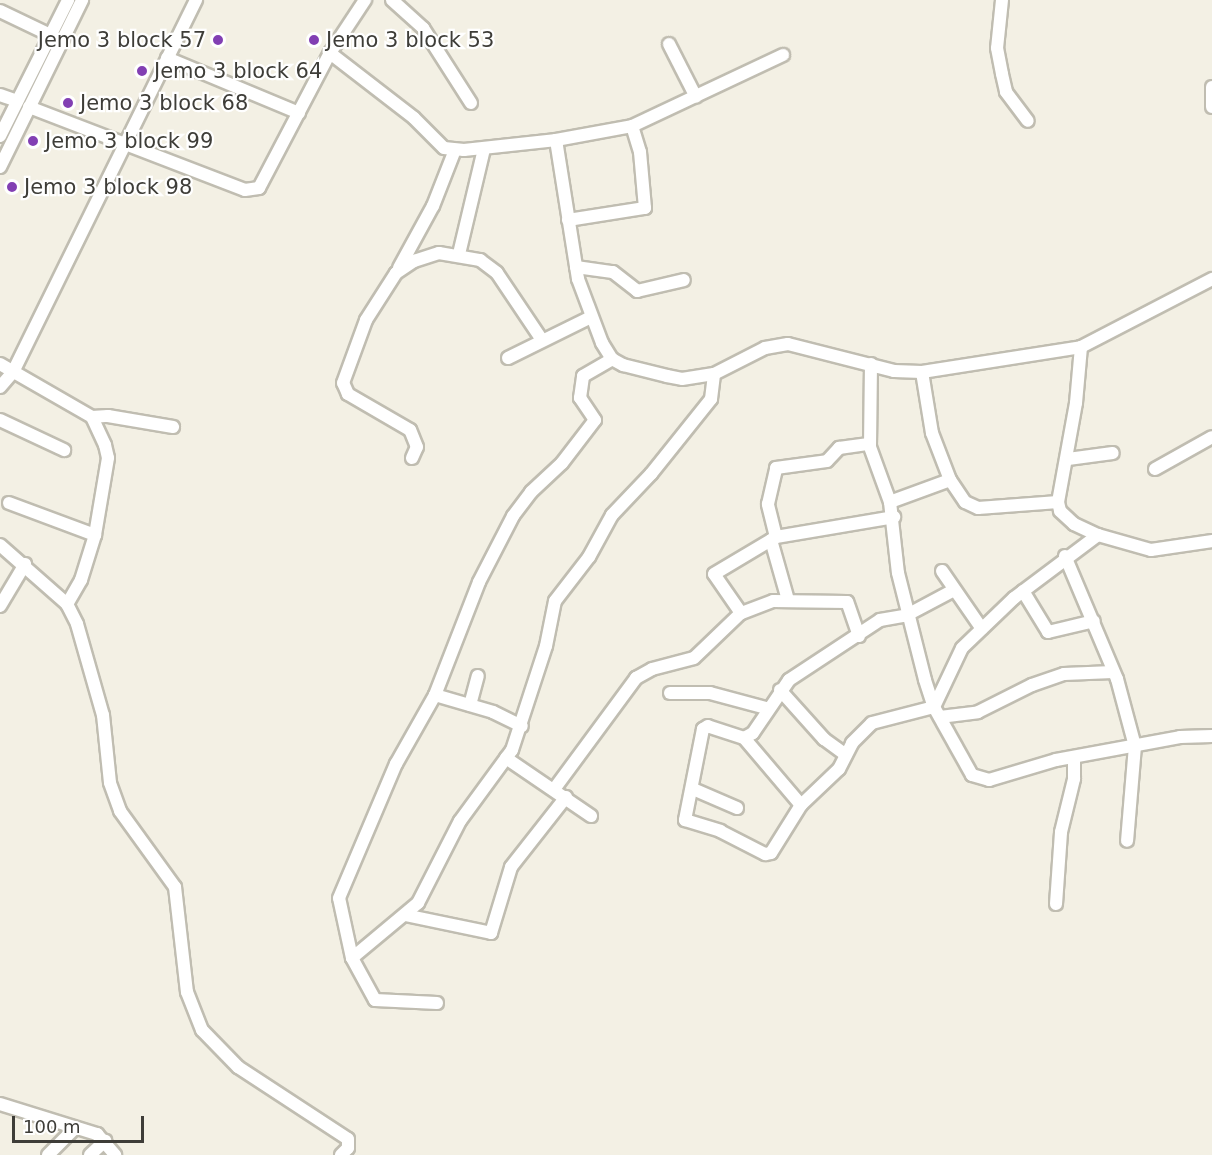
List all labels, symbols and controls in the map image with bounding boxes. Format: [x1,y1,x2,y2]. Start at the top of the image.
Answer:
place label: Jemo 3 block 57 [38,27,206,53]
place label: Jemo 3 block 53 [326,27,494,53]
marker: Jemo 3 block 57 [211,33,225,47]
marker: Jemo 3 block 53 [307,33,321,47]
place label: Jemo 3 block 64 [154,58,322,84]
marker: Jemo 3 block 64 [135,64,149,78]
place label: Jemo 3 block 68 [80,90,248,116]
marker: Jemo 3 block 68 [61,96,75,110]
place label: Jemo 3 block 99 [45,128,213,154]
marker: Jemo 3 block 99 [26,134,40,148]
place label: Jemo 3 block 98 [24,174,192,200]
marker: Jemo 3 block 98 [5,180,19,194]
scale bar [15,1104,147,1142]
text: 100 m [23,1116,81,1137]

